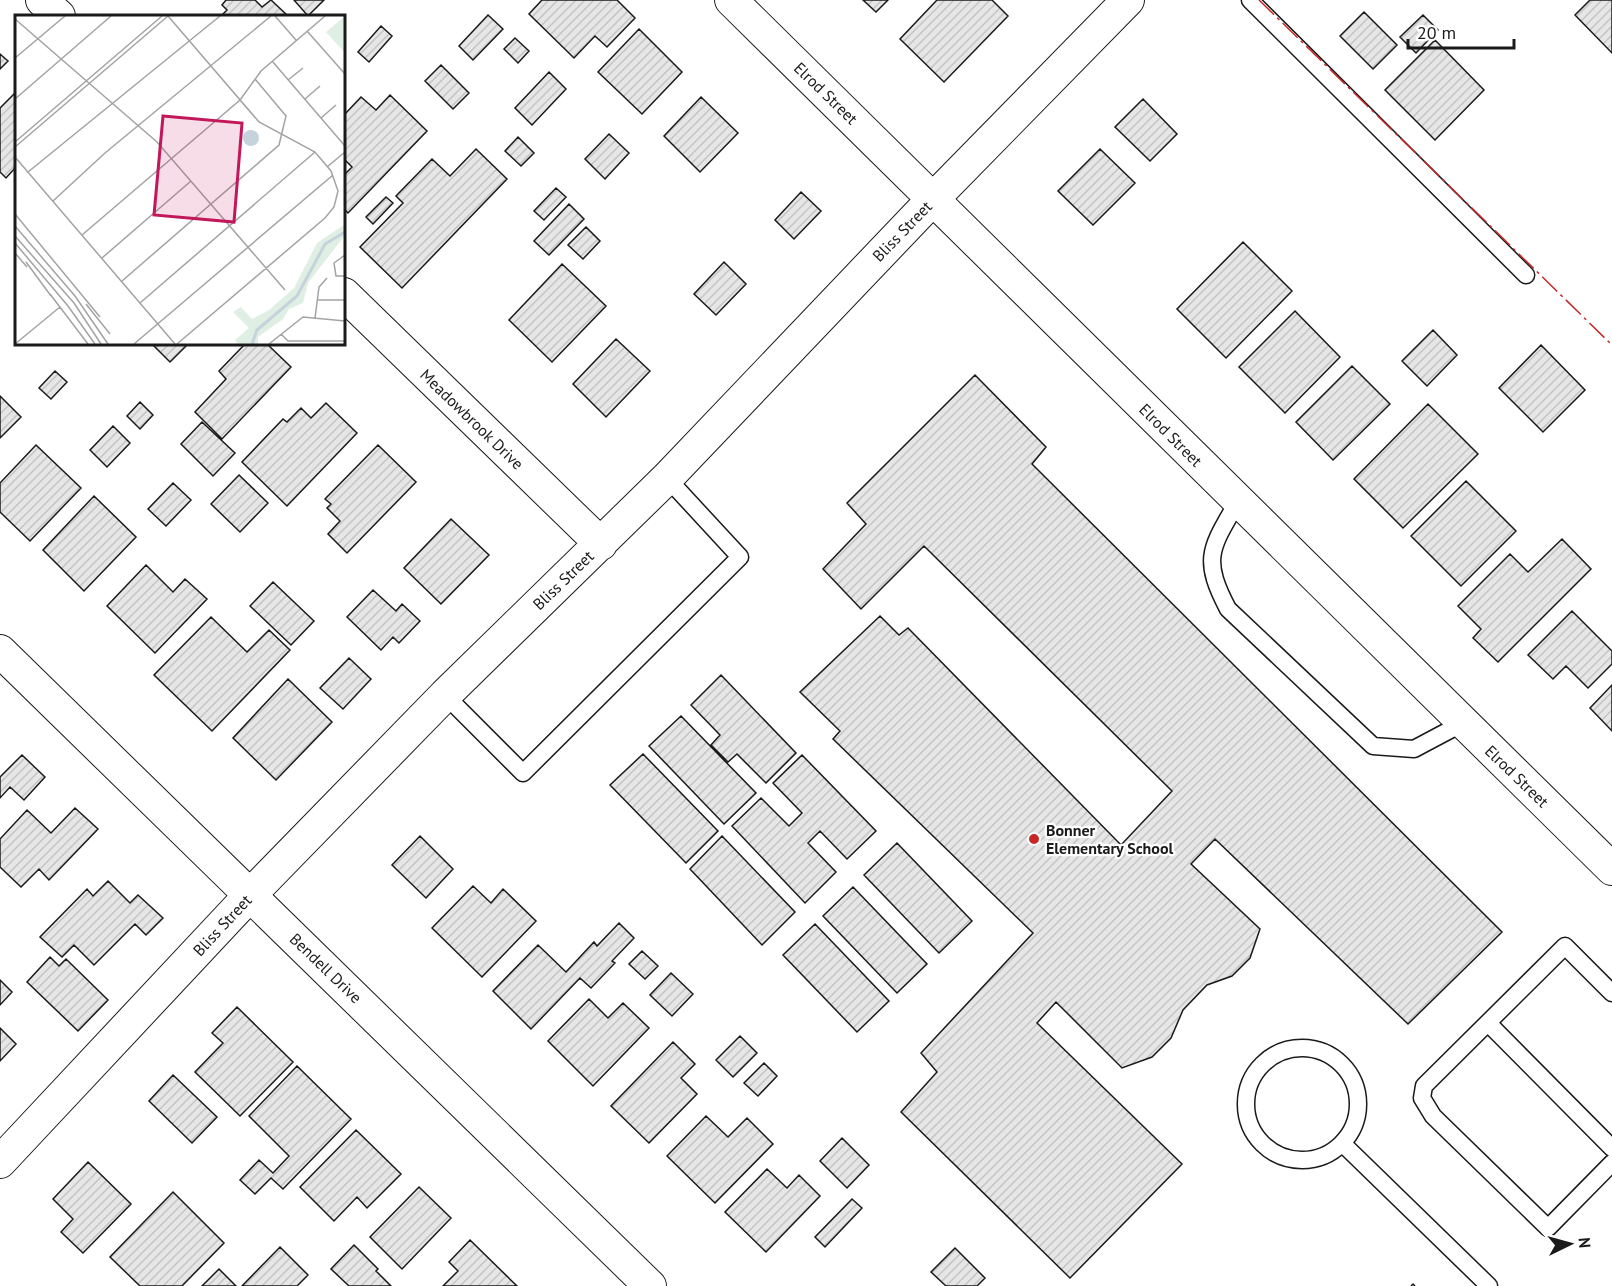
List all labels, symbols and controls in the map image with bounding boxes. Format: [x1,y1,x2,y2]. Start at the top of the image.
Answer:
scale bar [1408,12,1514,50]
inset map [15,15,345,345]
text: 20 m [1417,21,1456,44]
street label: Elrod Street [790,58,862,129]
street label: Bliss Street [868,196,936,266]
street label: Meadowbrook Drive [416,365,528,473]
street label: Elrod Street [1135,399,1207,471]
street label: Bliss Street [528,546,598,614]
street label: Elrod Street [1481,741,1553,812]
place label: Bonner Elementary School [1046,820,1173,858]
marker: Bonner Elementary School [1027,832,1041,846]
street label: Bliss Street [188,890,256,960]
street label: Bendell Drive [286,929,366,1007]
north arrow [1540,1214,1600,1274]
text: N [1575,1237,1595,1249]

